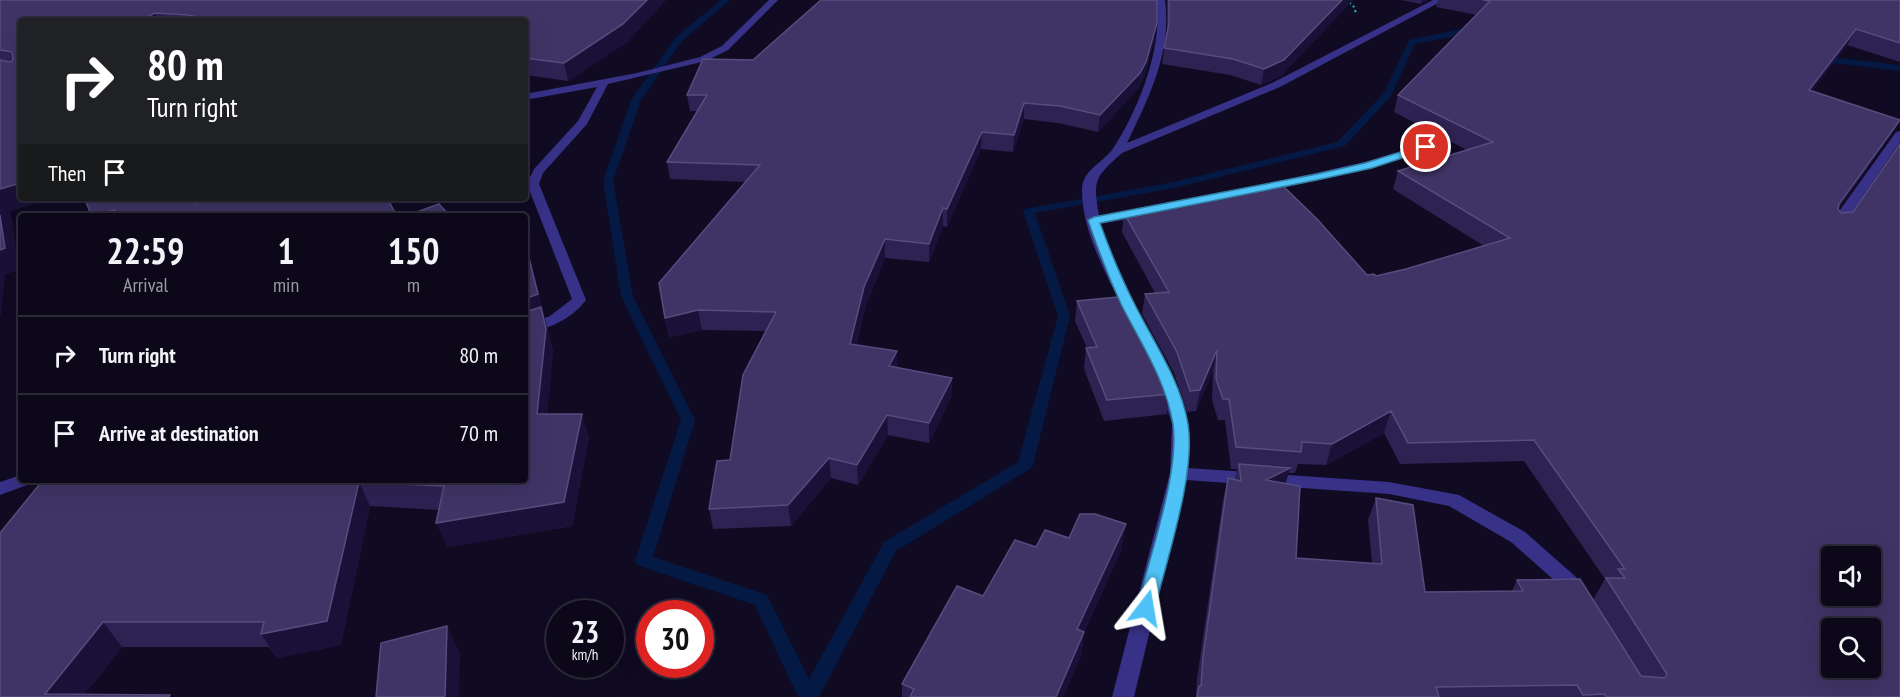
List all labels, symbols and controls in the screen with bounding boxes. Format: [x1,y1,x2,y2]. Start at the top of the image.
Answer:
text: 80 m [147,37,224,92]
icon: right [48,42,126,120]
text: Turn right [147,90,238,124]
pin [1400,121,1451,172]
icon: arrive [1409,130,1442,163]
icon: arrive [98,156,131,189]
text: Then [48,159,86,187]
text: 22:59 [107,227,184,274]
text: 1 [277,227,295,274]
text: 150 [388,227,439,274]
text: Arrival [123,272,168,298]
text: min [273,272,299,298]
text: m [407,272,420,298]
icon: right [48,339,81,372]
text: Turn right [99,341,176,369]
text: 80 m [459,341,498,369]
icon: arrive [48,417,81,450]
text: Arrive at destination [99,419,259,447]
text: 70 m [459,419,498,447]
map controls [1821,546,1881,678]
button: sound [1821,546,1881,606]
position arrow [1114,576,1178,640]
speed limit sign: 30 [636,600,714,678]
text: 23 [571,612,599,651]
button: search [1821,618,1881,678]
text: km/h [572,645,598,664]

